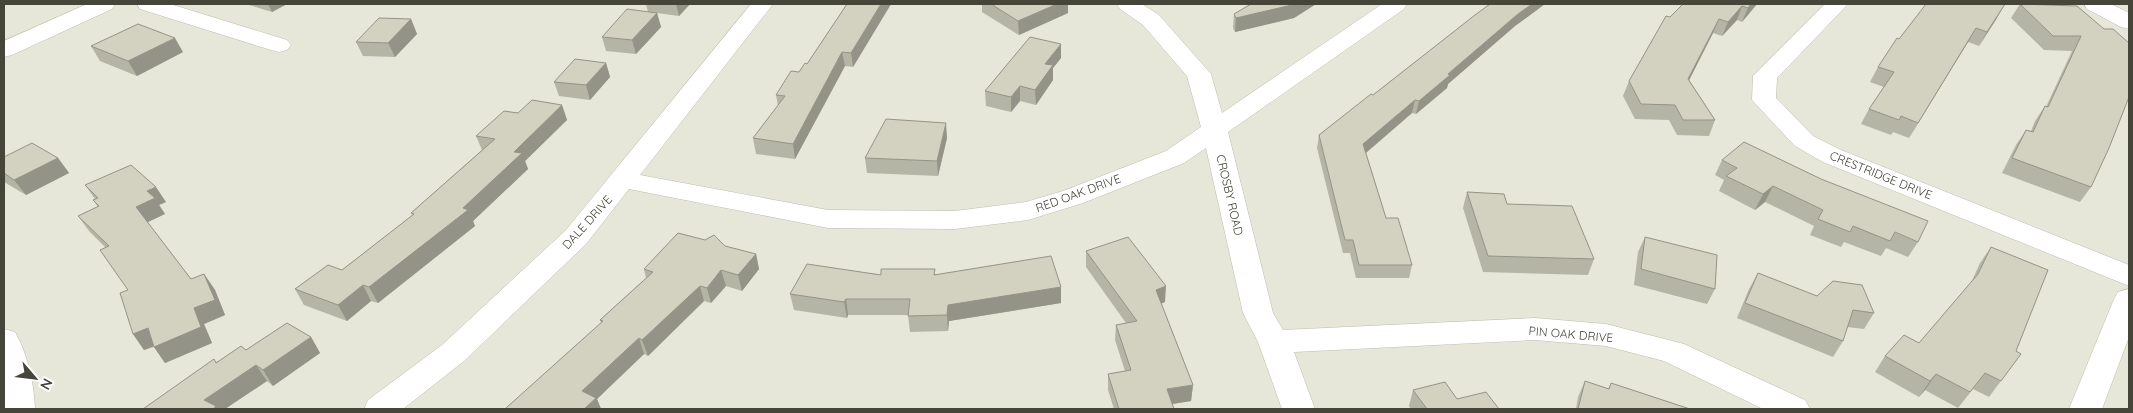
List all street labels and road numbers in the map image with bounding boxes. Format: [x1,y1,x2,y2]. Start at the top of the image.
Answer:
street label: CRESTRIDGE DRIVE [1828,148,1935,202]
street label: CROSBY ROAD [1213,153,1247,237]
street label: RED OAK DRIVE [1033,171,1123,215]
street label: DALE DRIVE [559,192,615,252]
street label: PIN OAK DRIVE [1528,323,1614,345]

